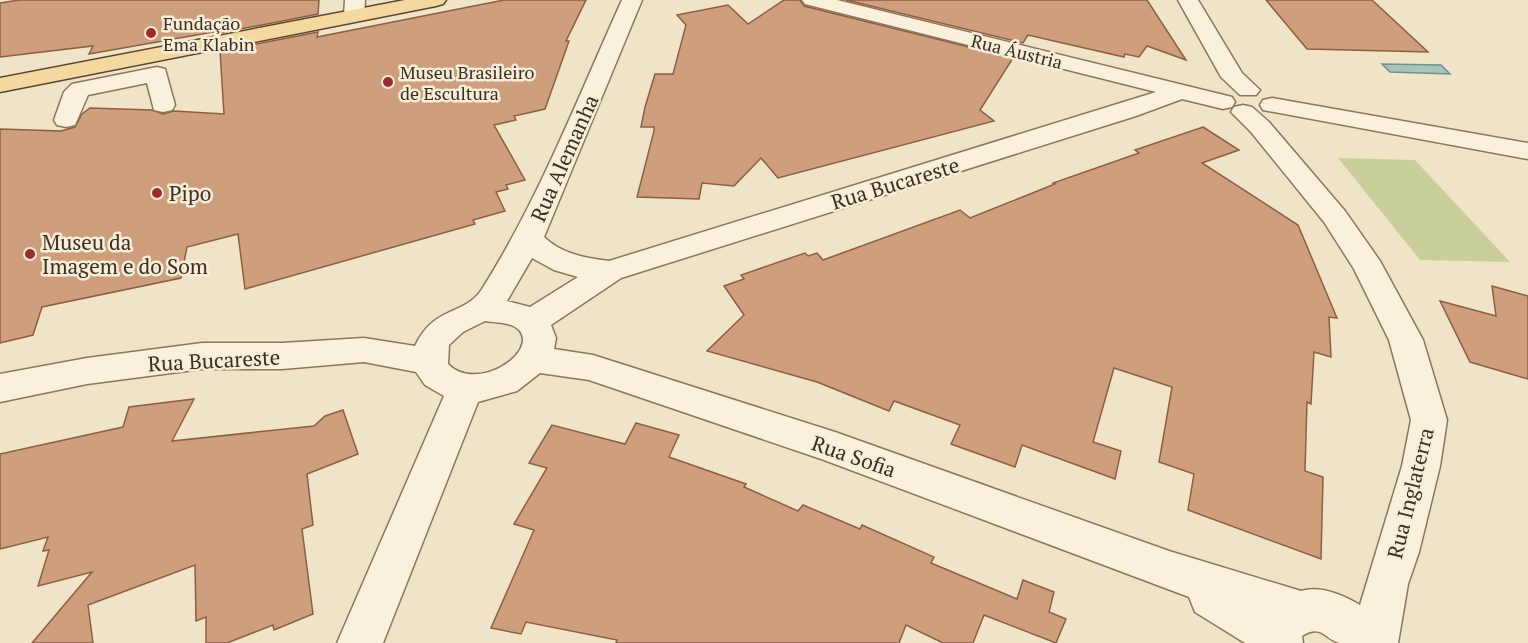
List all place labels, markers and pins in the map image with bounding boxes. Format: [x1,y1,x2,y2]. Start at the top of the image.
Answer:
place label: Fundação Ema Klabin [163,11,255,56]
marker: Fundação Ema Klabin [144,26,158,40]
place label: Museu Brasileiro de Escultura [400,60,535,105]
marker: Museu Brasileiro de Escultura [381,75,395,89]
place label: Pipo [169,179,211,207]
marker: Pipo [150,186,164,200]
place label: Museu da Imagem e do Som [42,228,208,280]
marker: Museu da Imagem e do Som [23,247,37,261]

